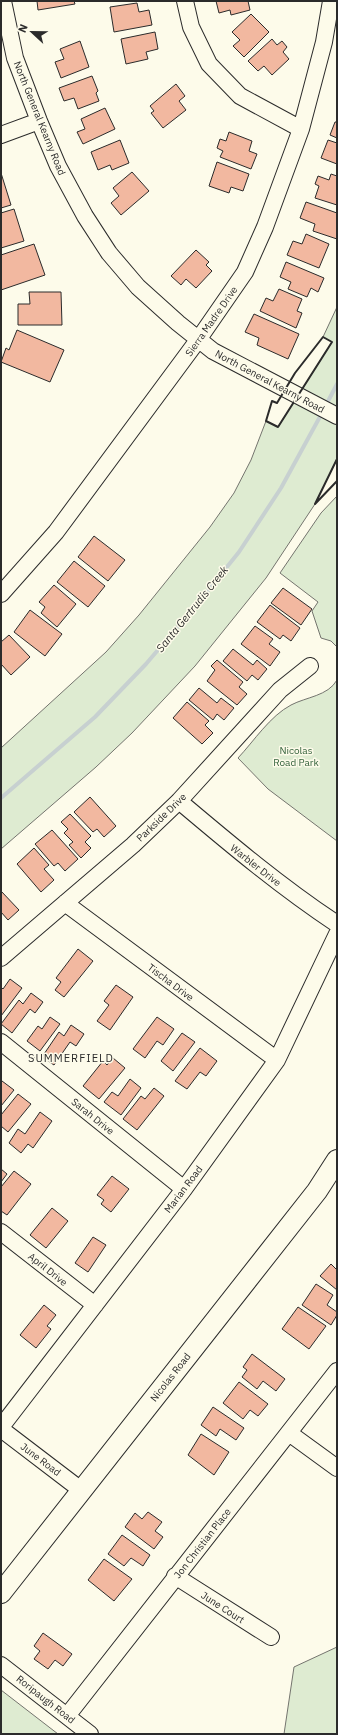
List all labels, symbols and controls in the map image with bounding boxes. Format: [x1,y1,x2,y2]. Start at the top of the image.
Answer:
north arrow [12,12,52,52]
text: N [15,22,31,35]
street label: North General Kearny Road [11,59,68,177]
street label: Sierra Madre Drive [182,283,241,359]
street label: North General Kearny Road [213,347,327,416]
water label: Santa Gertrudis Creek [153,563,231,655]
park label: Nicolas Road Park [273,744,320,769]
street label: Parkside Drive [134,790,189,844]
street label: Warbler Drive [228,841,284,890]
street label: Tischa Drive [145,961,197,1004]
district label: SUMMERFIELD [28,1051,114,1065]
street label: Sarah Drive [69,1095,117,1138]
street label: Marian Road [161,1163,205,1216]
street label: April Drive [25,1250,70,1289]
street label: Nicolas Road [147,1350,194,1404]
street label: June Road [18,1440,64,1479]
street label: Jon Christian Place [171,1505,234,1581]
street label: June Court [199,1589,247,1626]
street label: Roripaugh Road [14,1672,78,1726]

